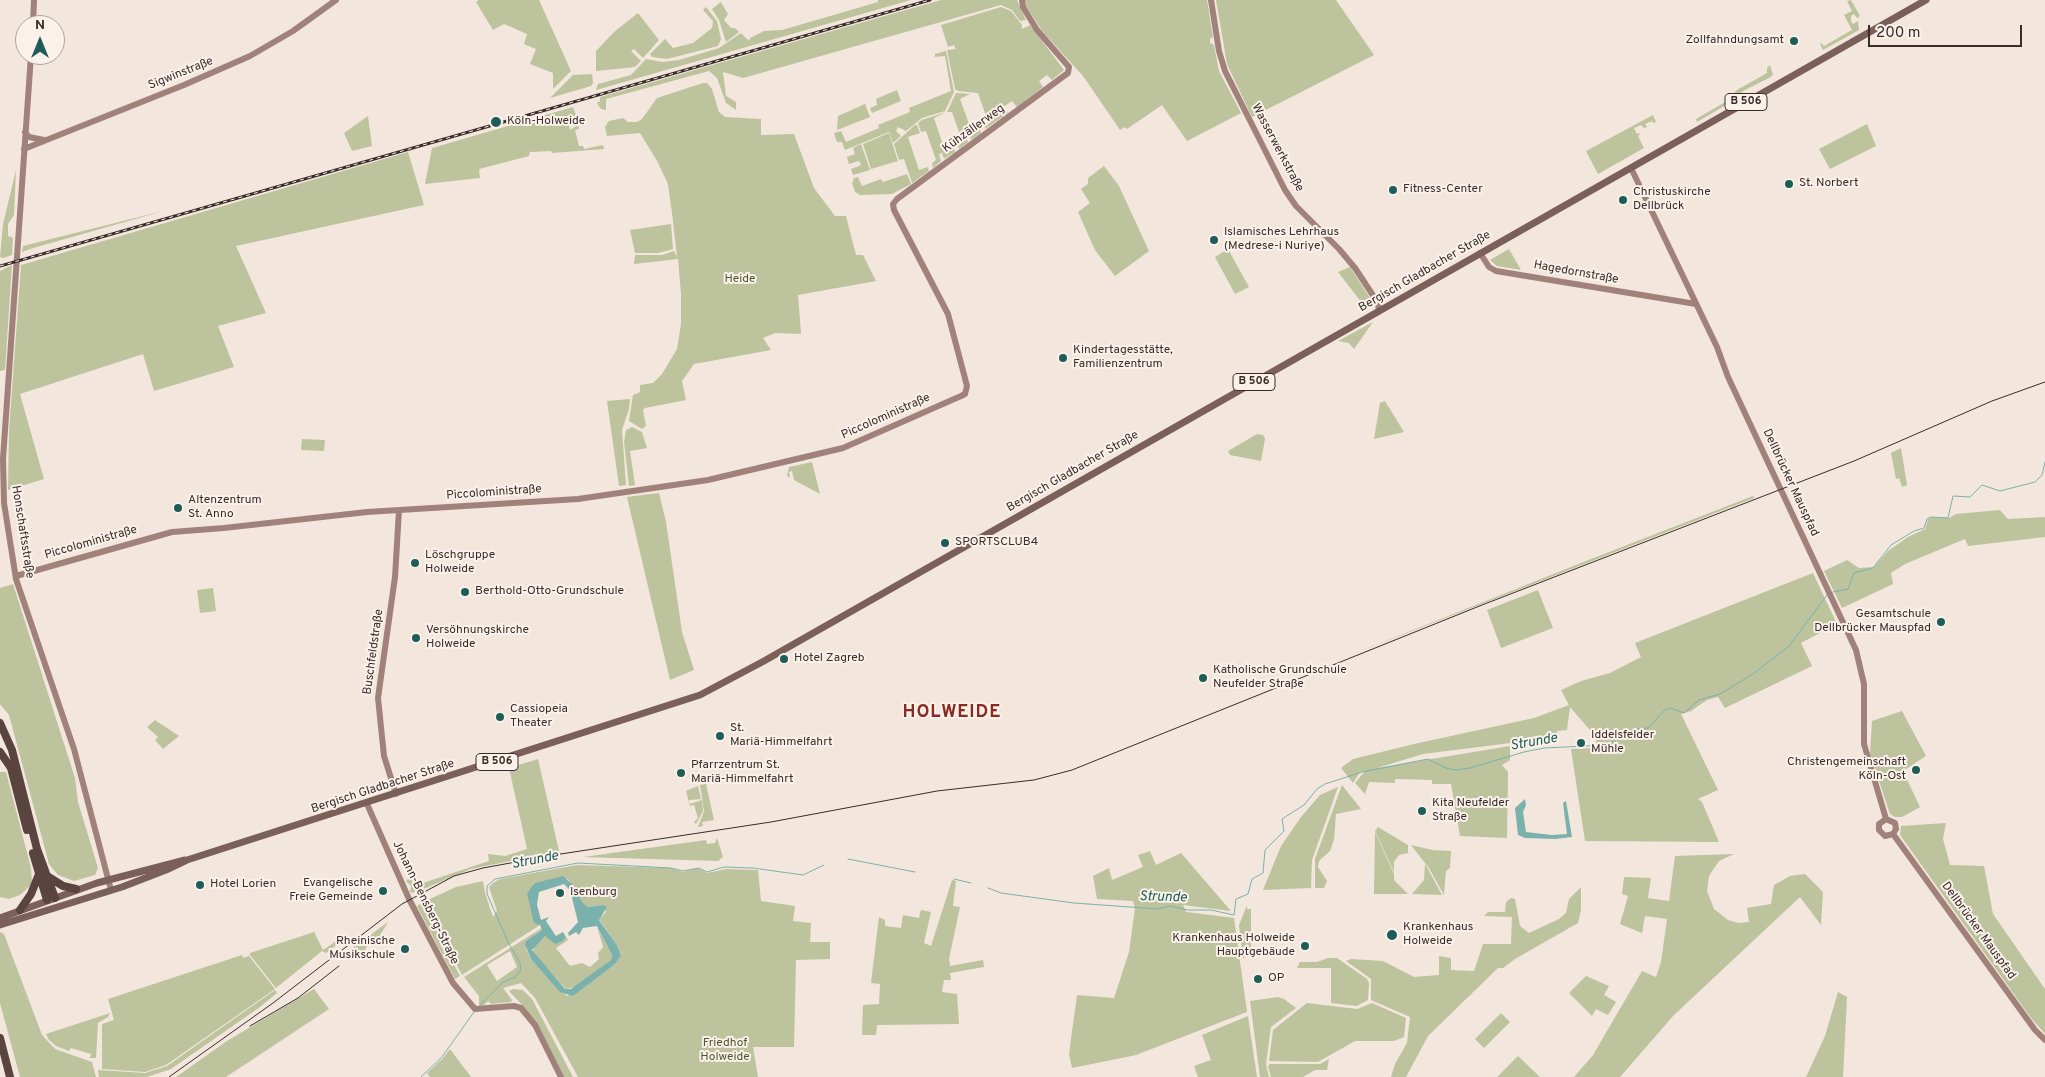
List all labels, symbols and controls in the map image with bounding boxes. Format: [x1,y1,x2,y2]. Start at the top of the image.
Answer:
north arrow [15,15,65,65]
scale bar [1870,15,2024,47]
text: N [35,17,45,34]
text: 200 m [1876,24,1921,43]
place label: Zollfahndungsamt [1686,34,1784,48]
marker: Zollfahndungsamt [1788,35,1800,47]
street label: Sigwinstraße [146,54,216,94]
road number: B 506 [1725,94,1767,110]
street label: Kühzällerweg [940,102,1008,156]
street label: Wasserwerkstraße [1248,102,1306,194]
marker: Köln-Holweide [489,115,503,129]
place label: Köln-Holweide [507,115,585,129]
place label: St. Norbert [1799,177,1859,191]
marker: St. Norbert [1783,178,1795,190]
place label: Fitness-Center [1403,183,1483,197]
marker: Fitness-Center [1387,184,1399,196]
place label: Christuskirche Dellbrück [1633,186,1711,214]
marker: Christuskirche Dellbrück [1617,194,1629,206]
place label: Islamisches Lehrhaus (Medrese-i Nuriye) [1224,226,1339,254]
street label: Bergisch Gladbacher Straße [1357,228,1493,316]
marker: Islamisches Lehrhaus (Medrese-i Nuriye) [1208,234,1220,246]
street label: Hagedornstraße [1532,258,1620,288]
park label: Heide [724,273,756,287]
place label: Kindertagesstätte, Familienzentrum [1073,344,1173,372]
marker: Kindertagesstätte, Familienzentrum [1057,352,1069,364]
road number: B 506 [1233,374,1275,391]
street label: Piccoloministraße [839,391,933,443]
street label: Dellbrücker Mauspfad [1759,427,1821,539]
street label: Bergisch Gladbacher Straße [1005,428,1141,516]
street label: Piccoloministraße [446,482,542,504]
street label: Honschaftsstraße [8,484,36,580]
place label: Altenzentrum St. Anno [188,494,262,522]
marker: Altenzentrum St. Anno [172,502,184,514]
street label: Piccoloministraße [43,523,139,563]
place label: SPORTSCLUB4 [955,536,1038,550]
marker: SPORTSCLUB4 [939,537,951,549]
place label: Löschgruppe Holweide [425,549,495,577]
marker: Löschgruppe Holweide [409,557,421,569]
place label: Berthold-Otto-Grundschule [475,585,624,599]
marker: Berthold-Otto-Grundschule [459,586,471,598]
street label: Buschfeldstraße [361,608,387,696]
place label: Gesamtschule Dellbrücker Mauspfad [1814,608,1931,636]
marker: Gesamtschule Dellbrücker Mauspfad [1935,616,1947,628]
place label: Versöhnungskirche Holweide [426,624,529,652]
marker: Versöhnungskirche Holweide [410,632,422,644]
place label: Hotel Zagreb [794,652,865,666]
marker: Hotel Zagreb [778,653,790,665]
place label: Katholische Grundschule Neufelder Straße [1213,664,1347,692]
marker: Katholische Grundschule Neufelder Straße [1197,672,1209,684]
district label: HOLWEIDE [901,702,1003,724]
place label: Cassiopeia Theater [510,703,568,731]
marker: Cassiopeia Theater [494,711,506,723]
place label: St. Mariä-Himmelfahrt [730,722,833,750]
place label: Iddelsfelder Mühle [1591,729,1654,757]
marker: St. Mariä-Himmelfahrt [714,730,726,742]
water label: Strunde [1509,731,1559,755]
marker: Iddelsfelder Mühle [1575,737,1587,749]
road number: B 506 [476,754,518,770]
place label: Christengemeinschaft Köln-Ost [1787,756,1906,784]
street label: Bergisch Gladbacher Straße [310,757,456,817]
place label: Pfarrzentrum St. Mariä-Himmelfahrt [691,759,794,787]
marker: Christengemeinschaft Köln-Ost [1910,764,1922,776]
marker: Pfarrzentrum St. Mariä-Himmelfahrt [675,767,687,779]
place label: Kita Neufelder Straße [1432,797,1510,825]
marker: Kita Neufelder Straße [1416,805,1428,817]
street label: Johann-Bensberg-Straße [389,839,461,967]
water label: Strunde [510,848,560,874]
place label: Evangelische Freie Gemeinde [289,877,373,905]
place label: Hotel Lorien [210,878,276,892]
marker: Hotel Lorien [194,879,206,891]
street label: Dellbrücker Mauspfad [1938,880,2018,982]
marker: Evangelische Freie Gemeinde [377,885,389,897]
place label: Isenburg [570,886,617,900]
marker: Isenburg [554,887,566,899]
water label: Strunde [1139,889,1187,907]
place label: Krankenhaus Holweide [1403,921,1473,949]
marker: Krankenhaus Holweide [1385,928,1399,942]
place label: Krankenhaus Holweide Hauptgebäude [1172,932,1295,960]
place label: Rheinische Musikschule [329,935,395,963]
marker: Krankenhaus Holweide Hauptgebäude [1299,940,1311,952]
marker: Rheinische Musikschule [399,943,411,955]
place label: OP [1268,972,1284,986]
marker: OP [1252,973,1264,985]
park label: Friedhof Holweide [700,1037,750,1065]

